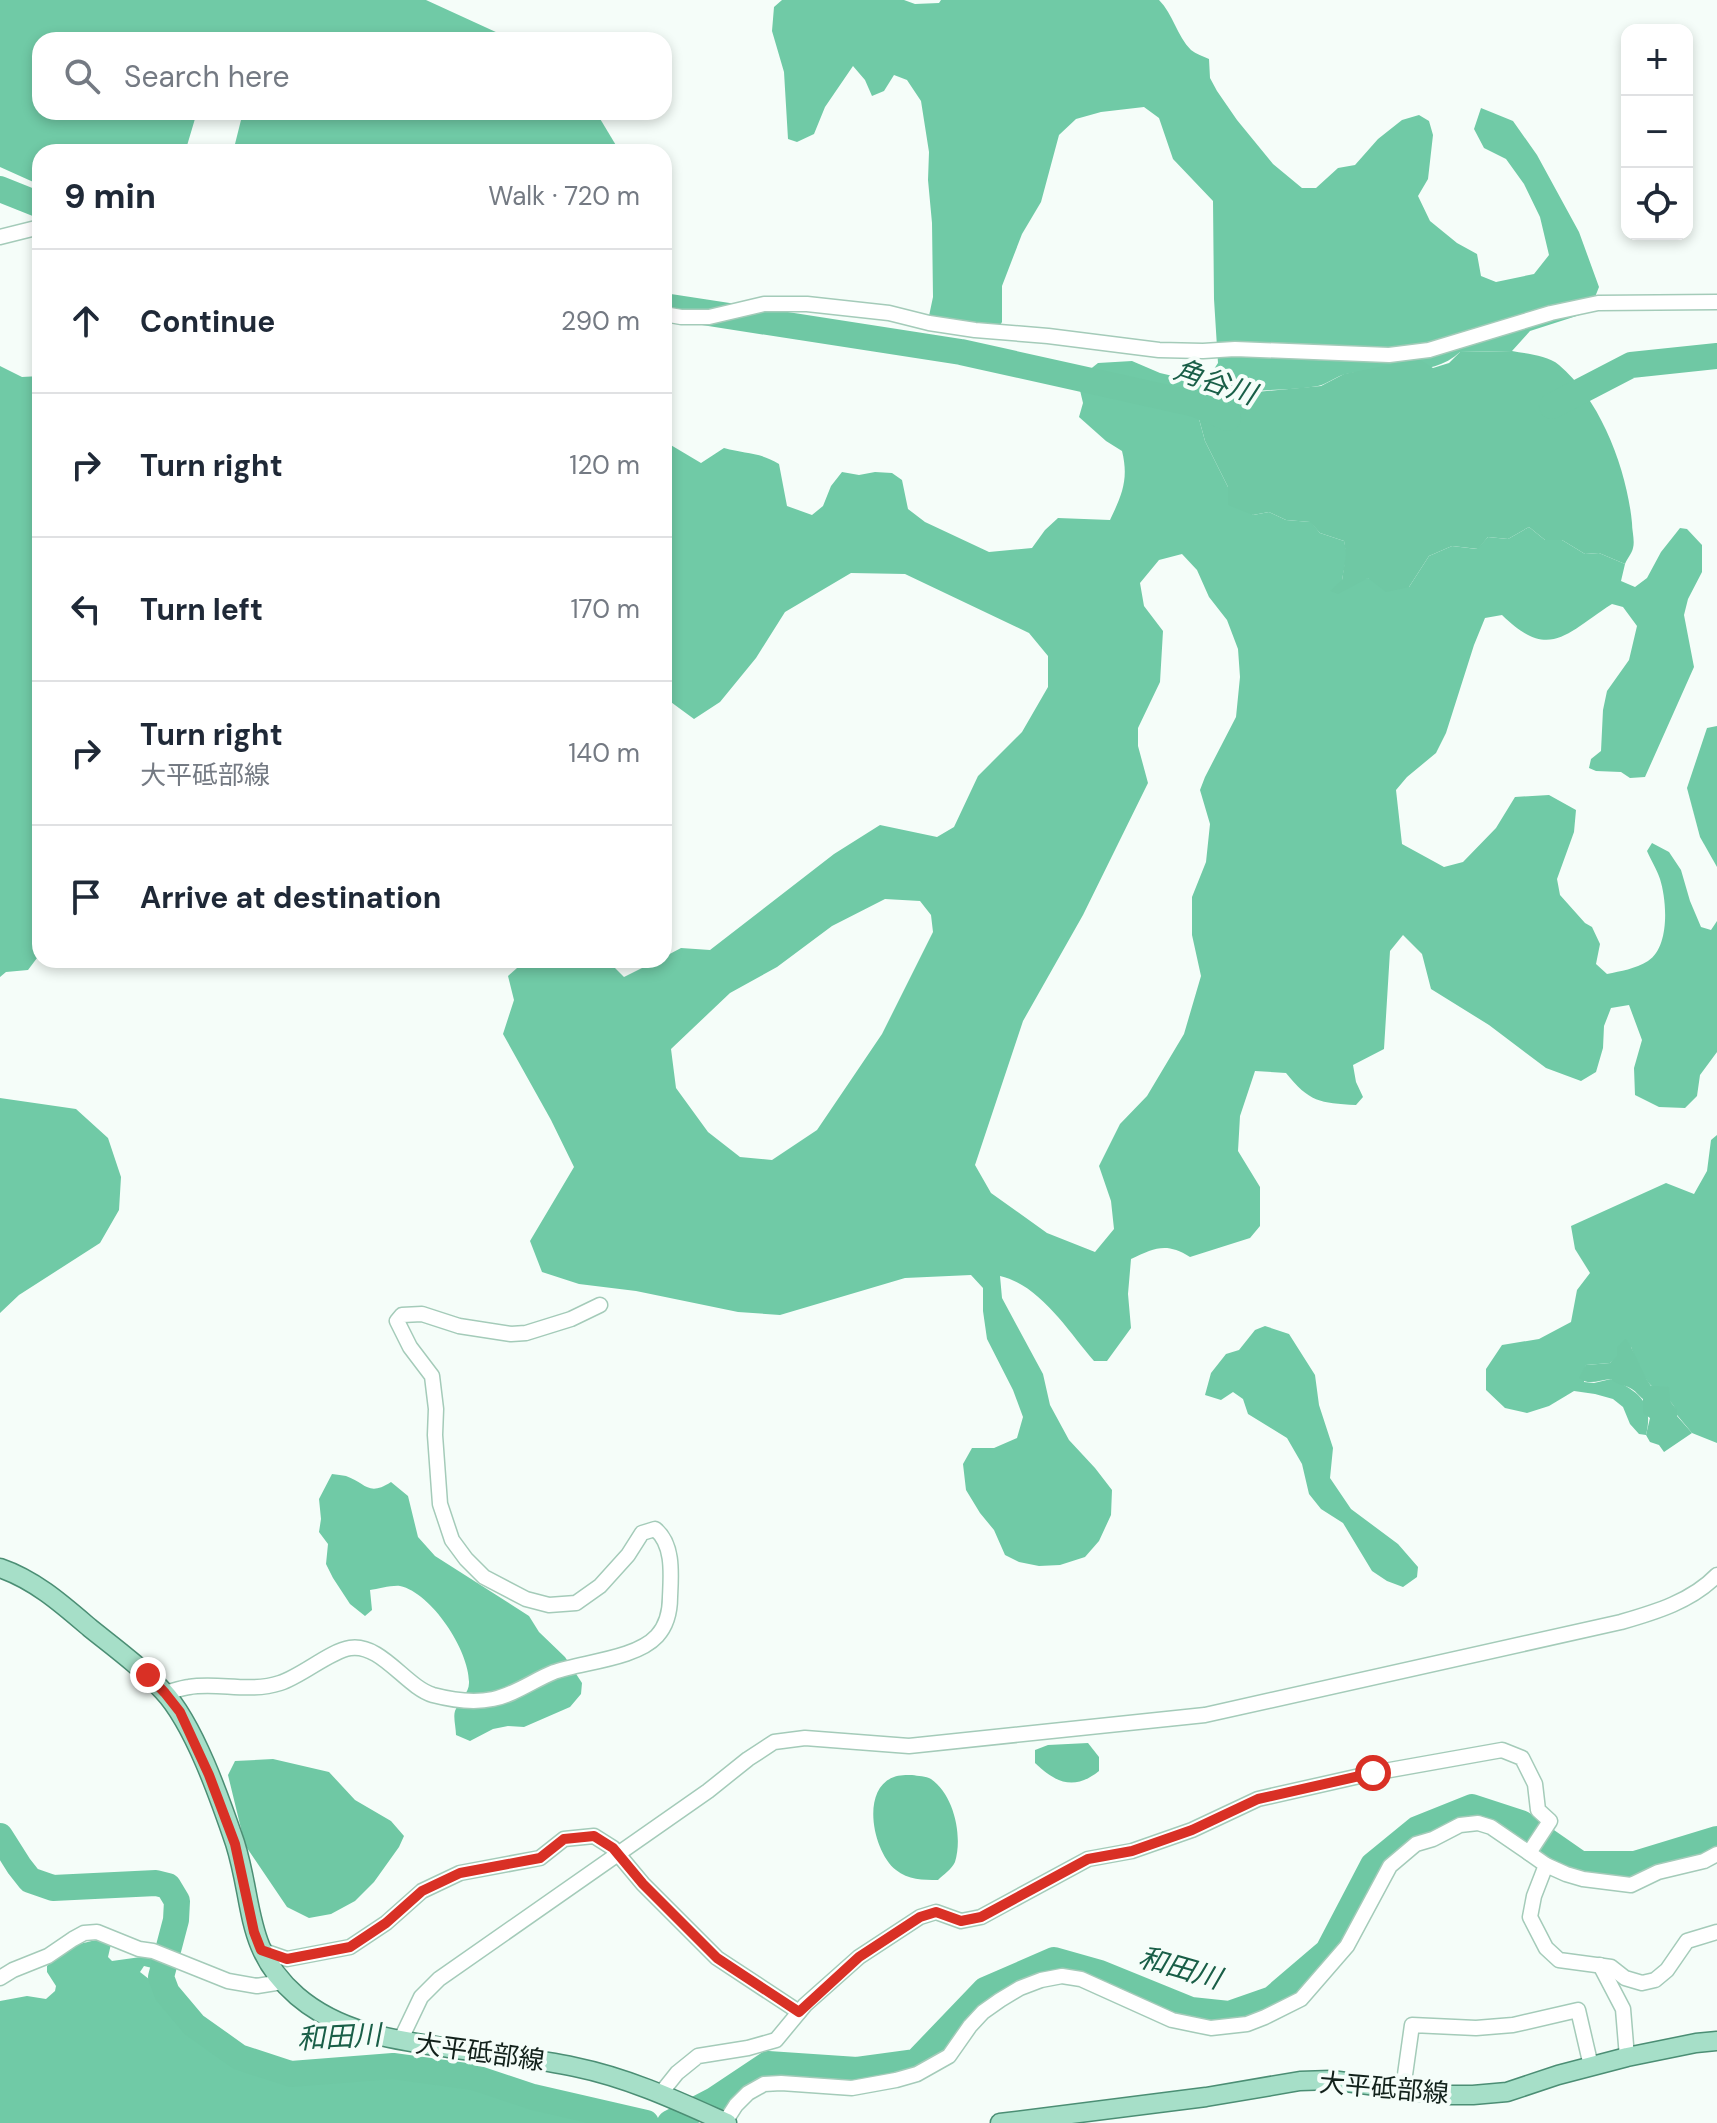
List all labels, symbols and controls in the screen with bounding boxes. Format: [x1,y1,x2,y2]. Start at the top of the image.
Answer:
map controls [1621,24,1693,240]
button: + [1621,24,1693,96]
search box [32,32,672,120]
icon: search [60,54,104,98]
text: Search here [124,57,290,96]
button: − [1621,96,1693,168]
button: locate [1621,168,1693,240]
text: 9 min [64,174,156,219]
text: Walk · 720 m [488,179,640,213]
icon: ahead [64,299,108,343]
text: Continue [140,302,275,341]
text: 290 m [561,304,640,338]
water label: 角谷川 [1169,351,1264,414]
icon: right [64,443,108,487]
text: Turn right [140,446,283,485]
text: 120 m [569,448,640,482]
icon: left [64,587,108,631]
text: Turn left [140,590,263,629]
text: 170 m [571,592,640,626]
text: Turn right [140,715,283,754]
icon: right [64,731,108,775]
text: 140 m [568,736,640,770]
text: 大平砥部線 [140,758,270,792]
icon: arrive [64,875,108,919]
text: Arrive at destination [140,878,441,917]
route end [130,1657,166,1693]
route start [1355,1755,1391,1791]
water label: 和田川 [1135,1939,1228,1998]
water label: 和田川 [296,2016,385,2058]
street label: 大平砥部線 [413,2026,547,2078]
street label: 大平砥部線 [1318,2065,1450,2111]

